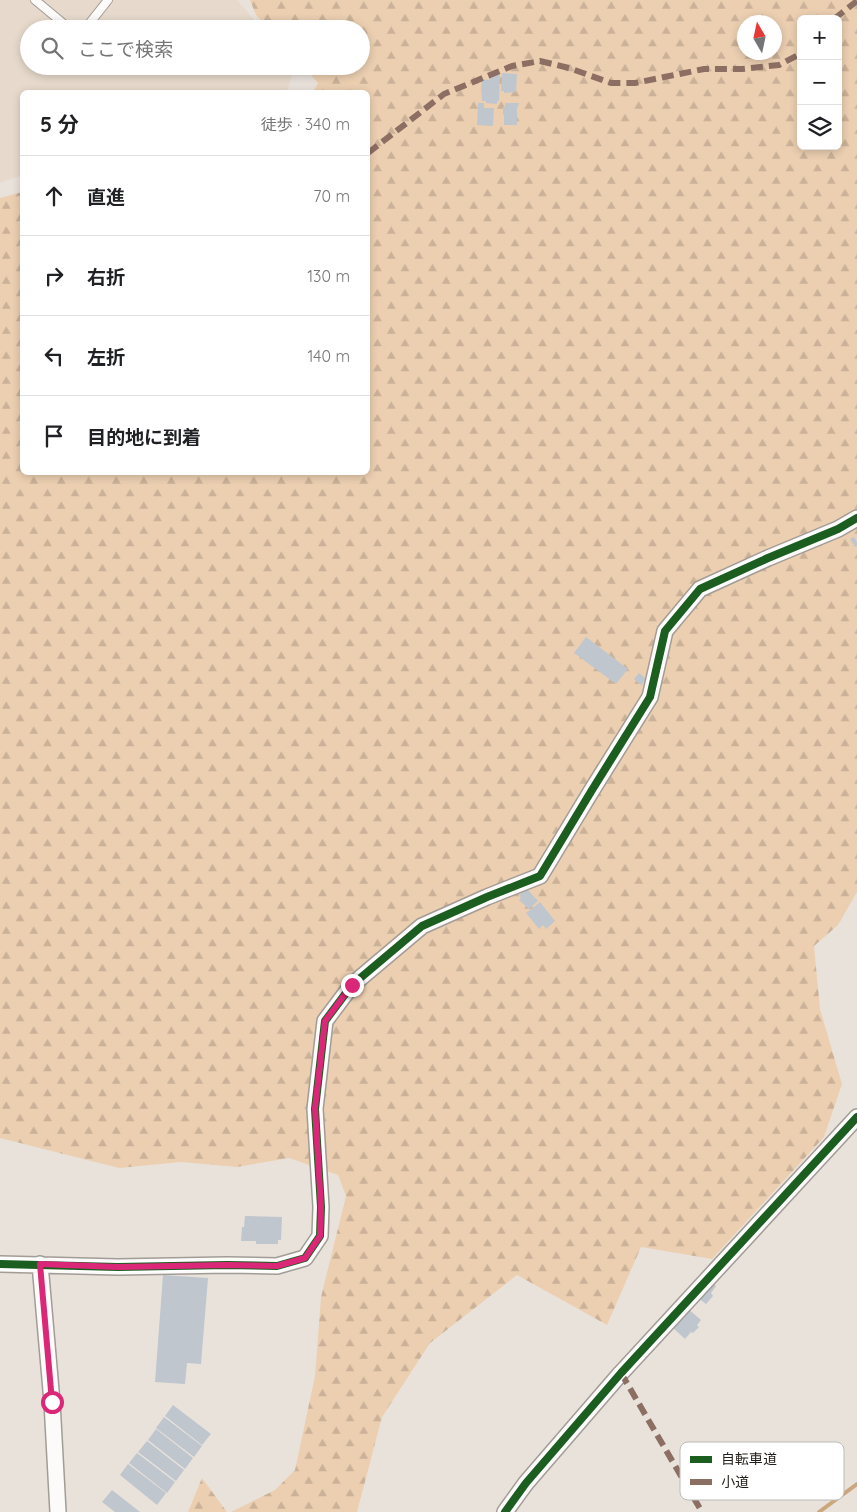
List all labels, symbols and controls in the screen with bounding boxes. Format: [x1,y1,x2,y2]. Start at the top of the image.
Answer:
north arrow [737,15,782,60]
map controls [797,15,842,150]
button: + [797,15,842,60]
search box [20,20,370,75]
icon: search [38,34,66,62]
text: ここで検索 [78,37,173,61]
button: − [797,60,842,105]
button: layers [797,105,842,150]
text: 5 分 [40,111,79,137]
text: 徒歩 · 340 m [261,114,350,134]
icon: ahead [40,182,68,210]
text: 直進 [87,185,125,209]
text: 70 m [313,186,350,206]
icon: right [40,262,68,290]
text: 右折 [87,265,125,289]
text: 130 m [307,266,350,286]
icon: left [40,342,68,370]
text: 左折 [87,345,125,369]
text: 140 m [307,346,350,366]
icon: arrive [40,422,68,450]
text: 目的地に到着 [87,425,201,449]
route end [341,974,364,997]
route start [41,1391,64,1414]
legend [680,1442,844,1500]
text: 自転車道 [721,1450,777,1468]
text: 小道 [721,1473,749,1491]

